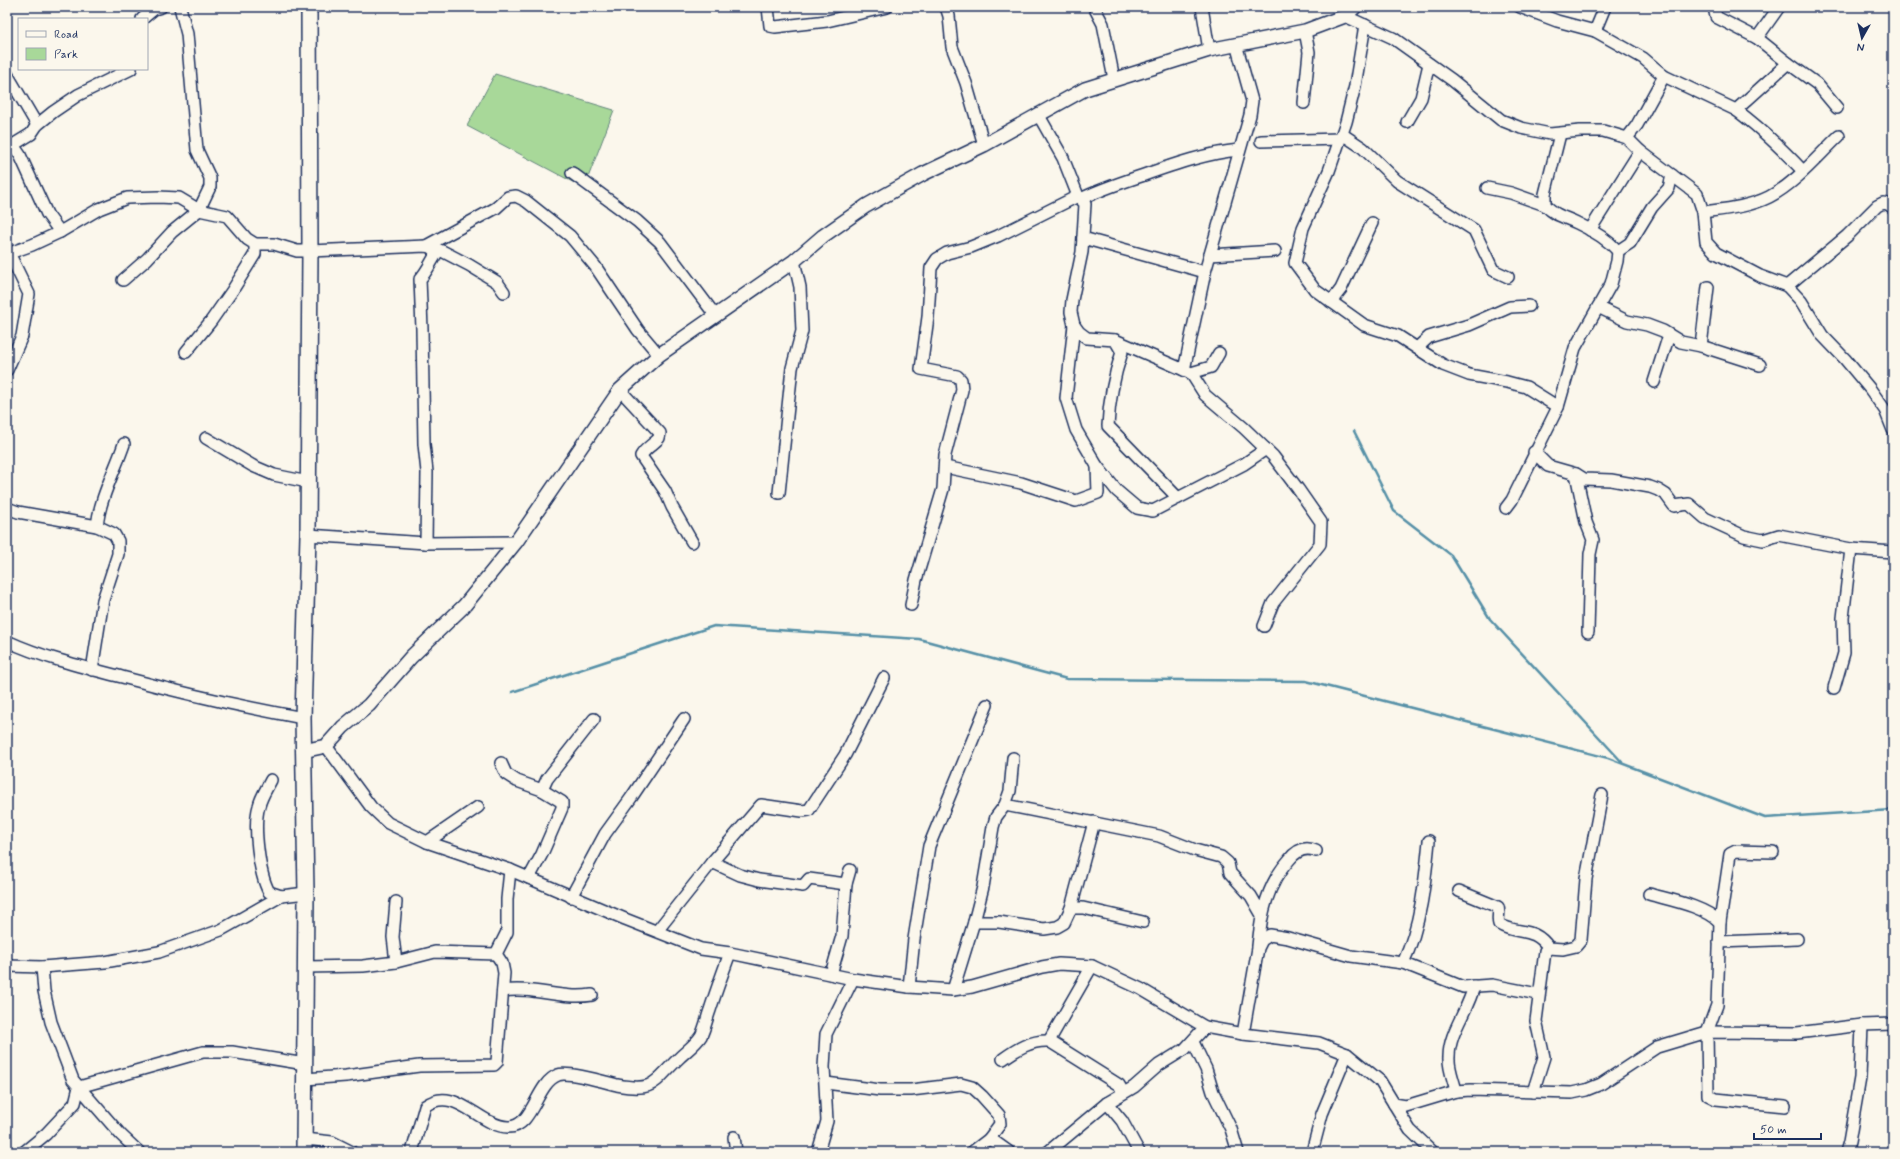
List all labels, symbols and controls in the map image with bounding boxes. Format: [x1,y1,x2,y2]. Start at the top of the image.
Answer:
legend [18,18,148,70]
north arrow [1842,18,1882,58]
text: Road [54,27,78,43]
text: N [1856,39,1865,54]
text: Park [54,47,78,63]
scale bar [1754,1115,1821,1141]
text: 50 m [1760,1122,1787,1138]

